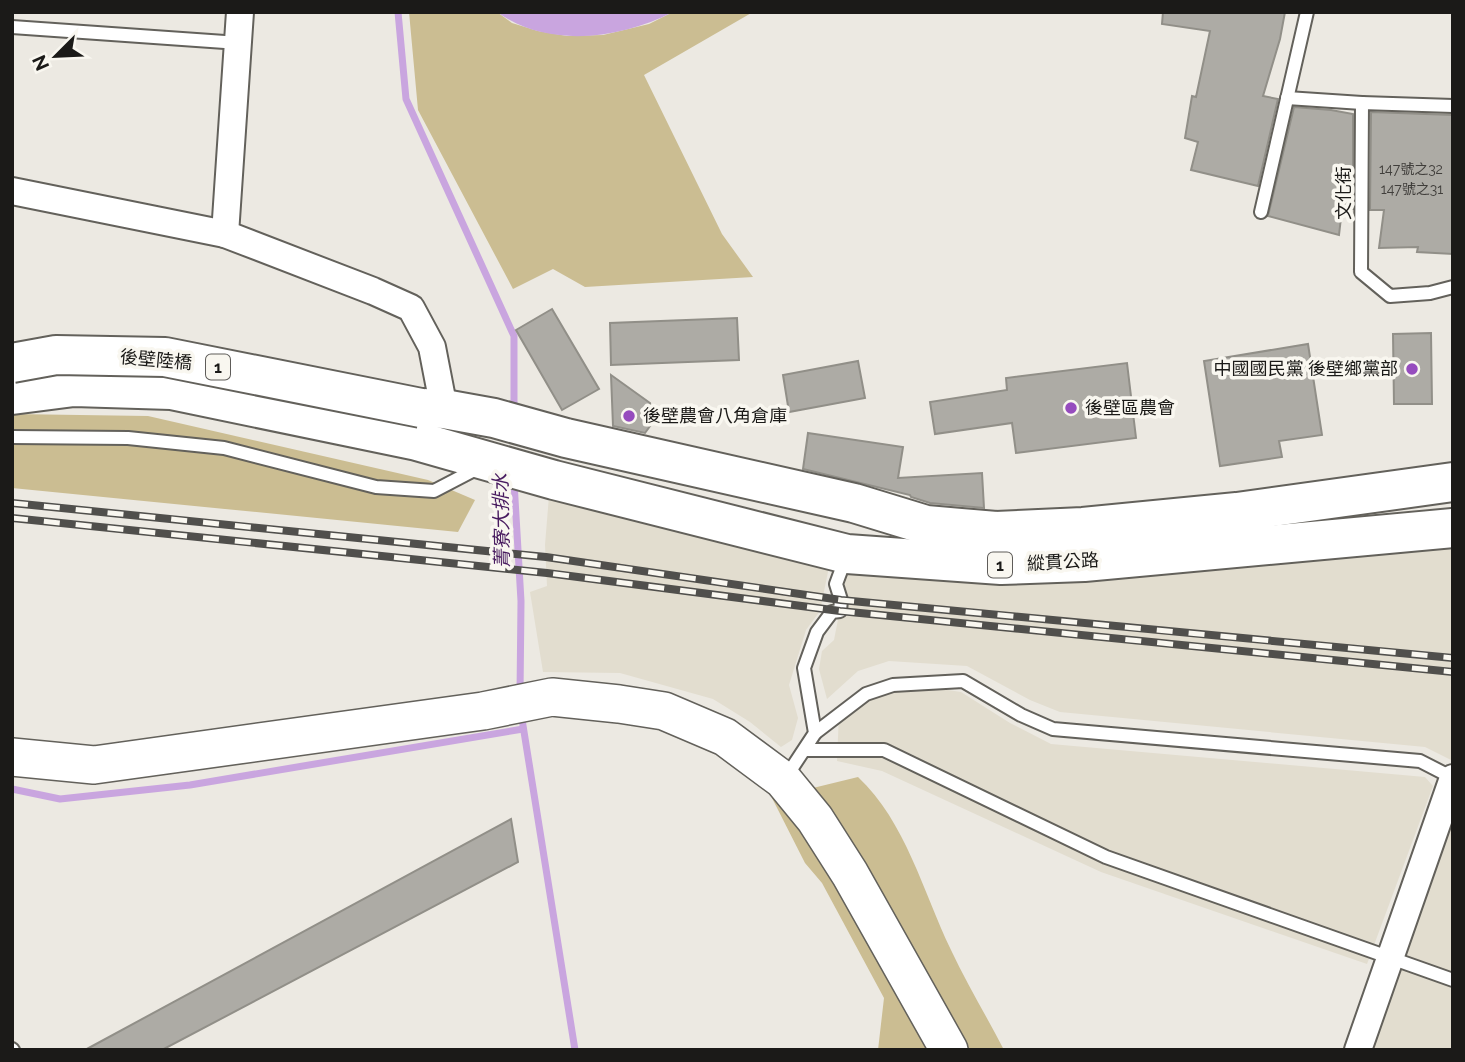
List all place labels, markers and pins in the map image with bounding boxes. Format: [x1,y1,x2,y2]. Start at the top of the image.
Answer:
place label: 中國國民黨 後壁鄉黨部 [1213,358,1398,379]
marker: 中國國民黨 後壁鄉黨部 [1404,361,1420,377]
place label: 後壁區農會 [1085,397,1175,418]
marker: 後壁區農會 [1063,400,1079,416]
place label: 後壁農會八角倉庫 [643,405,787,426]
marker: 後壁農會八角倉庫 [621,408,637,424]

